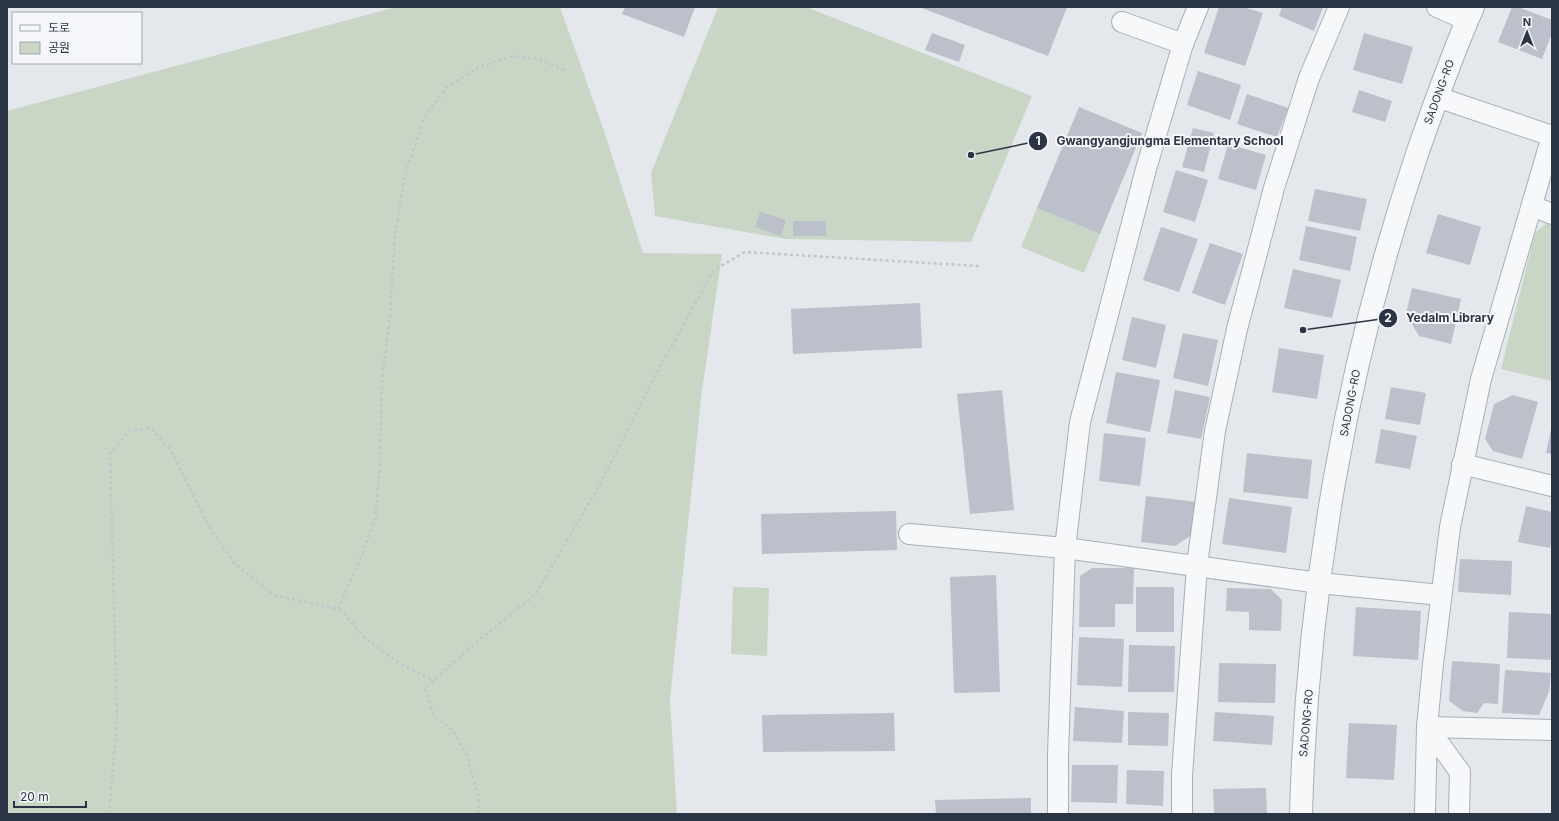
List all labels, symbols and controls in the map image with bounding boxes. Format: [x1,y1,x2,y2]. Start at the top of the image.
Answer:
legend [12,12,142,64]
north arrow [1507,12,1547,52]
text: N [1523,15,1531,29]
text: 도로 [48,20,70,35]
text: 공원 [48,40,70,55]
street label: SADONG-RO [1421,58,1457,126]
callout: Gwangyangjungma Elementary School [1028,129,1292,153]
text: 1 [1035,133,1041,148]
text: Gwangyangjungma Elementary School [1056,133,1284,148]
callout: Yedalm Library [1378,306,1502,330]
text: 2 [1384,310,1392,325]
text: Yedalm Library [1406,310,1495,325]
street label: SADONG-RO [1337,368,1363,438]
street label: SADONG-RO [1296,688,1316,758]
scale bar [14,783,86,809]
text: 20 m [20,789,49,804]

